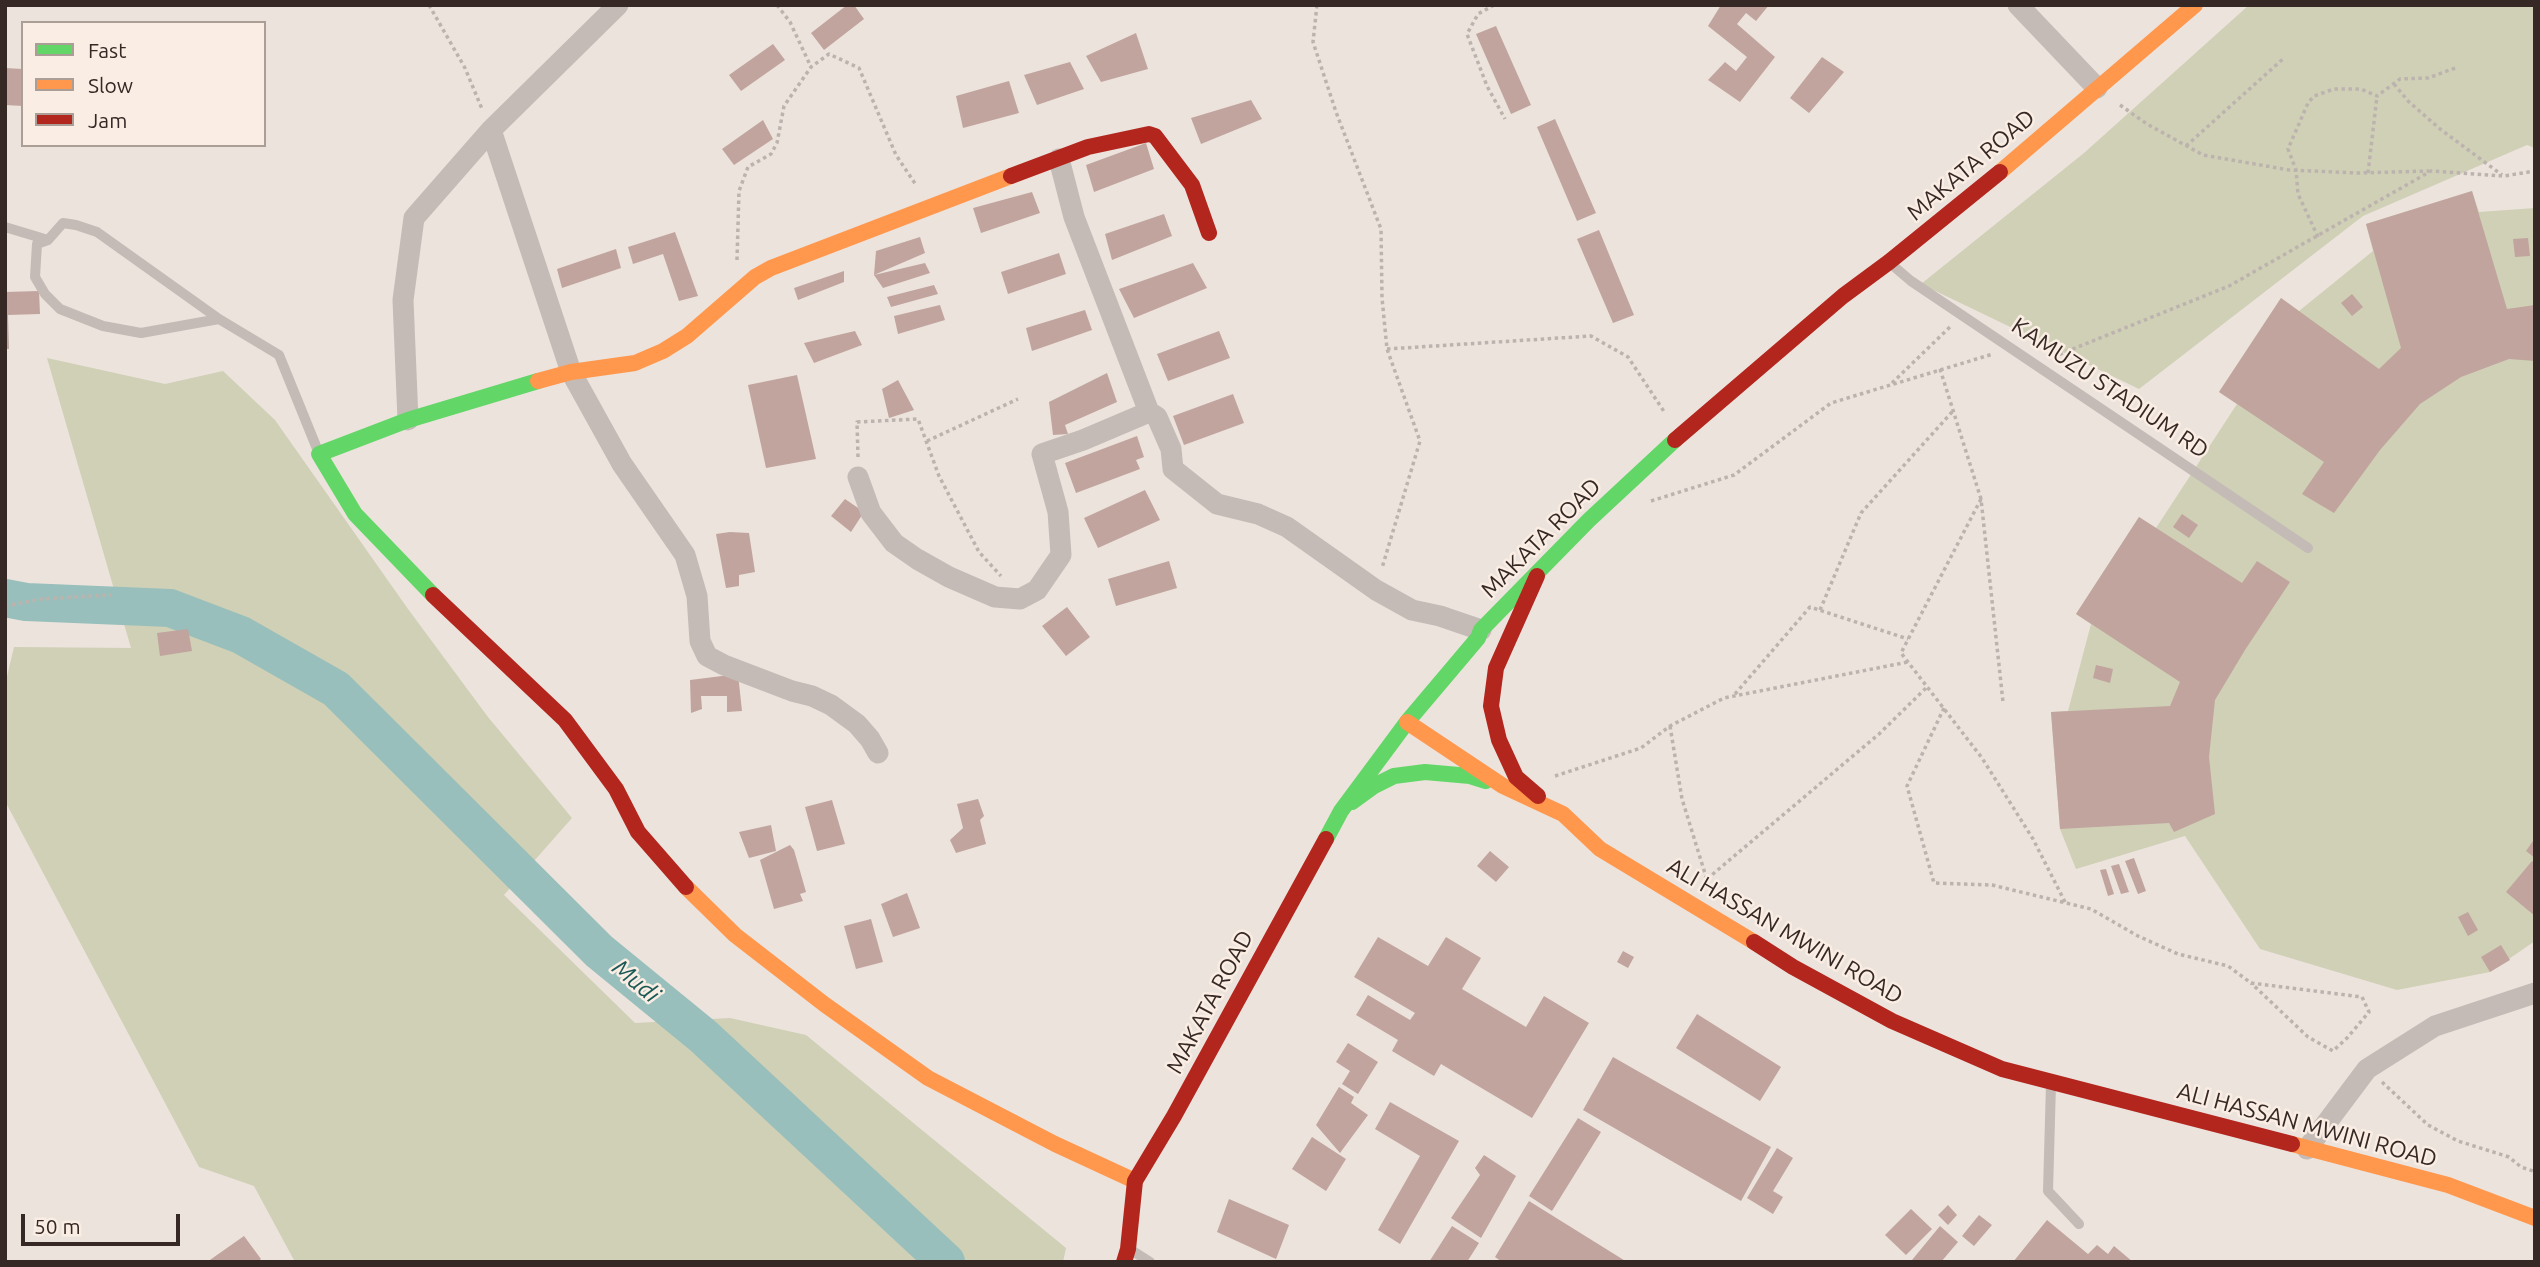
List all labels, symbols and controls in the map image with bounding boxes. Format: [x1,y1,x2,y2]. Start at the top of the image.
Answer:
legend [21,21,266,147]
text: Fast [88,38,126,62]
text: Slow [88,73,133,97]
street label: MAKATA ROAD [1902,104,2040,226]
text: Jam [88,108,127,132]
street label: KAMUZU STADIUM RD [2006,312,2214,464]
street label: MAKATA ROAD [1475,472,1607,604]
street label: ALI HASSAN MWINI ROAD [1662,852,1908,1010]
street label: MAKATA ROAD [1161,926,1259,1078]
water label: Mudi [607,953,665,1009]
street label: ALI HASSAN MWINI ROAD [2174,1077,2440,1173]
scale bar [24,1200,184,1244]
text: 50 m [34,1214,81,1238]

